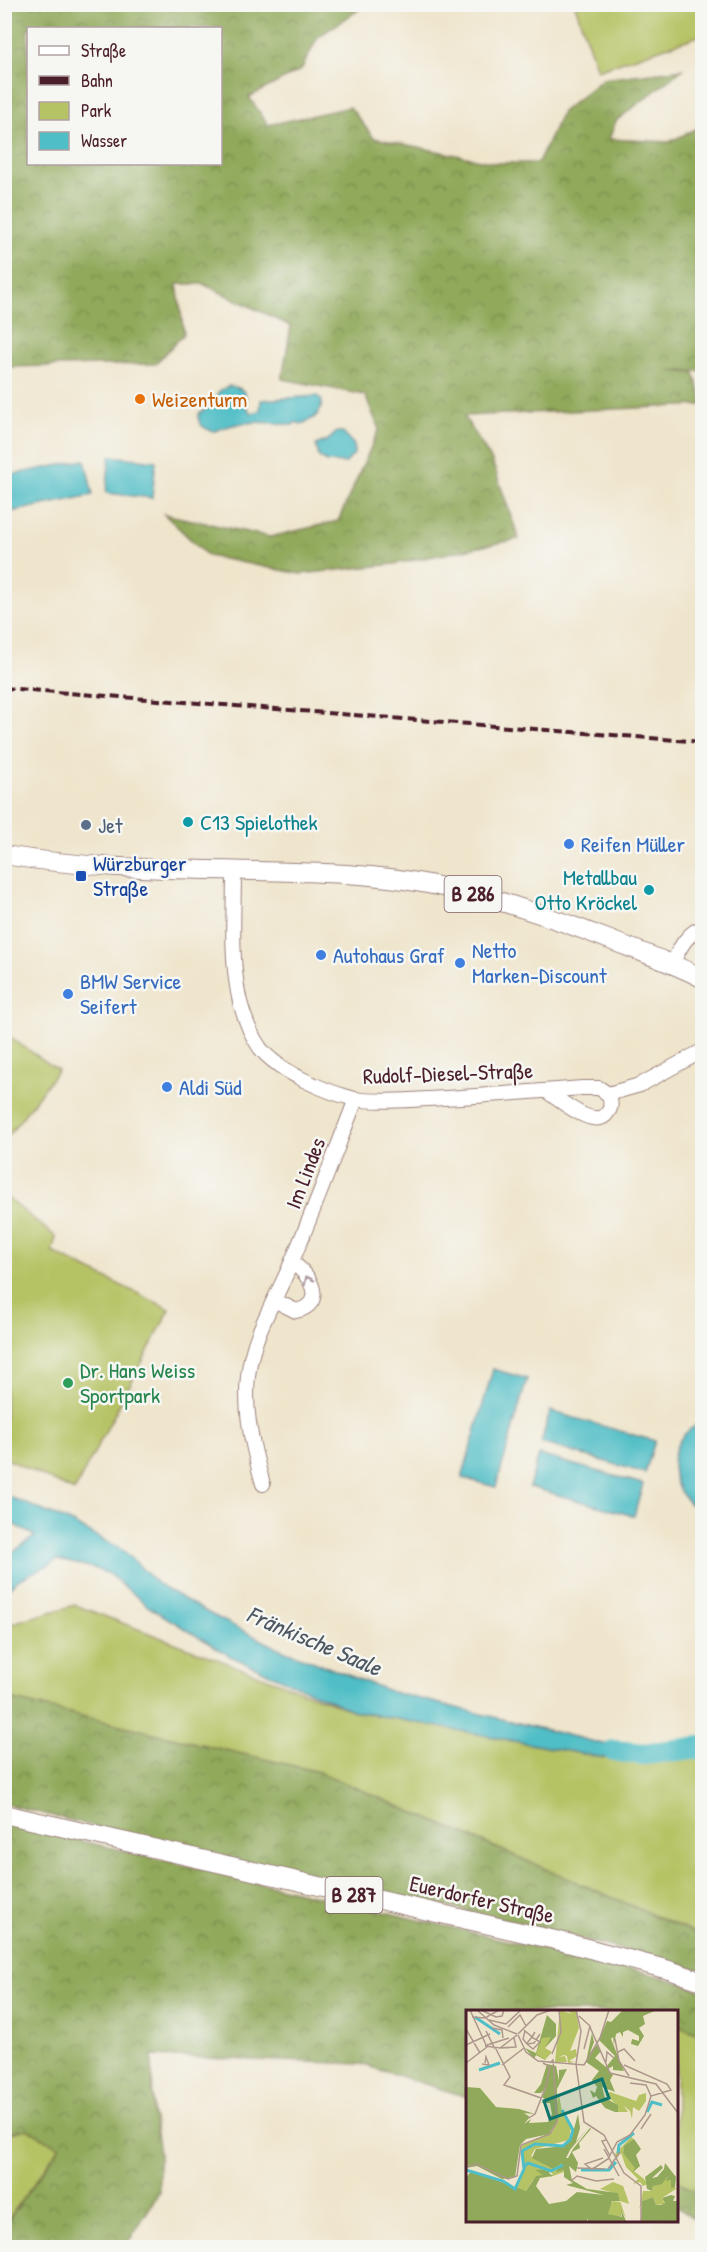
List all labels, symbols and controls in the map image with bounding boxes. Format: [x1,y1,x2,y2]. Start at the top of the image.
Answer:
legend [27,27,222,165]
text: Straße [81,38,126,63]
text: Bahn [81,68,113,93]
text: Park [81,98,112,123]
text: Wasser [81,128,127,153]
place label: Weizenturm [152,384,247,414]
marker: Weizenturm [133,392,147,406]
place label: C13 Spielothek [200,807,318,837]
place label: Jet [98,810,123,840]
marker: C13 Spielothek [181,815,195,829]
marker: Jet [79,818,93,832]
place label: Reifen Müller [581,829,685,859]
marker: Reifen Müller [562,837,576,851]
place label: Würzburger Straße [93,848,187,903]
place label: Metallbau Otto Kröckel [535,862,637,917]
marker: Würzburger Straße [74,869,88,883]
road number: B 286 [444,876,502,912]
marker: Metallbau Otto Kröckel [642,883,656,897]
place label: Netto Marken-Discount [472,935,607,990]
place label: Autohaus Graf [333,940,445,970]
marker: Autohaus Graf [314,948,328,962]
marker: Netto Marken-Discount [453,956,467,970]
place label: BMW Service Seifert [80,966,181,1021]
marker: BMW Service Seifert [61,987,75,1001]
street label: Rudolf-Diesel-Straße [362,1055,534,1091]
place label: Aldi Süd [179,1072,242,1102]
marker: Aldi Süd [160,1080,174,1094]
street label: Im Lindes [278,1133,332,1213]
one-way arrow [304,1275,315,1286]
place label: Dr. Hans Weiss Sportpark [80,1355,195,1410]
marker: Dr. Hans Weiss Sportpark [61,1376,75,1390]
water label: Fränkische Saale [242,1597,388,1683]
street label: Euerdorfer Straße [407,1868,557,1930]
road number: B 287 [326,1877,382,1913]
inset map [466,2010,677,2222]

